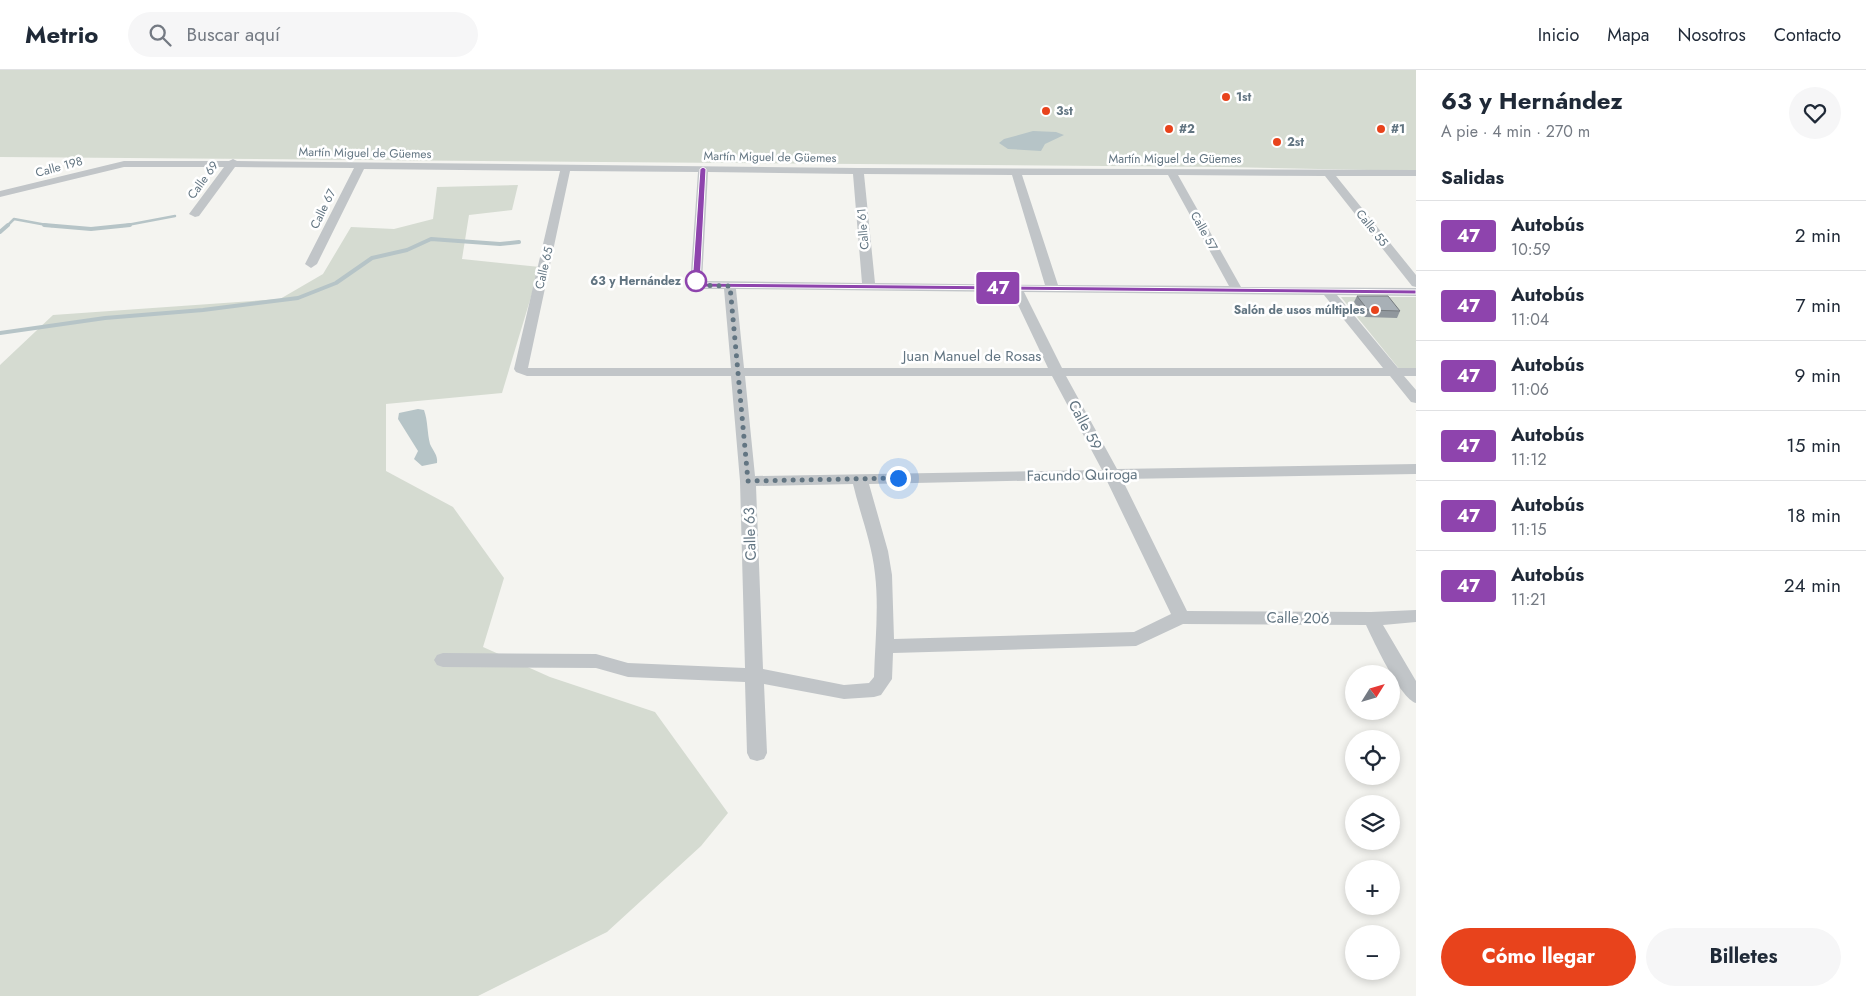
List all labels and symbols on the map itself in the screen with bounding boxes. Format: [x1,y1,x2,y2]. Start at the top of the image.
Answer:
place label: 1st [1236,88,1252,106]
marker: 1st [1220,91,1232,103]
place label: 3st [1056,102,1073,120]
marker: 3st [1040,105,1052,117]
place label: #2 [1179,120,1195,138]
place label: #1 [1391,120,1405,138]
marker: #2 [1163,123,1175,135]
marker: #1 [1375,123,1387,135]
place label: 2st [1287,133,1304,151]
marker: 2st [1271,136,1283,148]
street label: Martín Miguel de Güemes [298,143,432,163]
street label: Martín Miguel de Güemes [703,147,837,167]
street label: Martín Miguel de Güemes [1109,150,1242,168]
street label: Calle 198 [33,152,85,182]
street label: Calle 69 [183,157,223,203]
street label: Calle 67 [306,185,341,232]
street label: Calle 55 [1352,206,1393,250]
street label: Calle 61 [852,207,874,251]
street label: Calle 57 [1186,208,1222,254]
street label: Calle 65 [530,245,558,291]
marker: 63 y Hernández [685,270,707,292]
place label: 63 y Hernández [590,272,682,290]
line badge: 47 [976,272,1020,304]
place label: Salón de usos múltiples [1234,301,1366,319]
marker: Salón de usos múltiples [1369,304,1381,316]
street label: Juan Manuel de Rosas [901,345,1041,367]
street label: Calle 59 [1063,396,1107,454]
street label: Facundo Quiroga [1026,463,1138,487]
your location [886,466,911,491]
street label: Calle 63 [738,507,762,561]
street label: Calle 206 [1266,606,1330,630]
north arrow [1345,665,1400,720]

